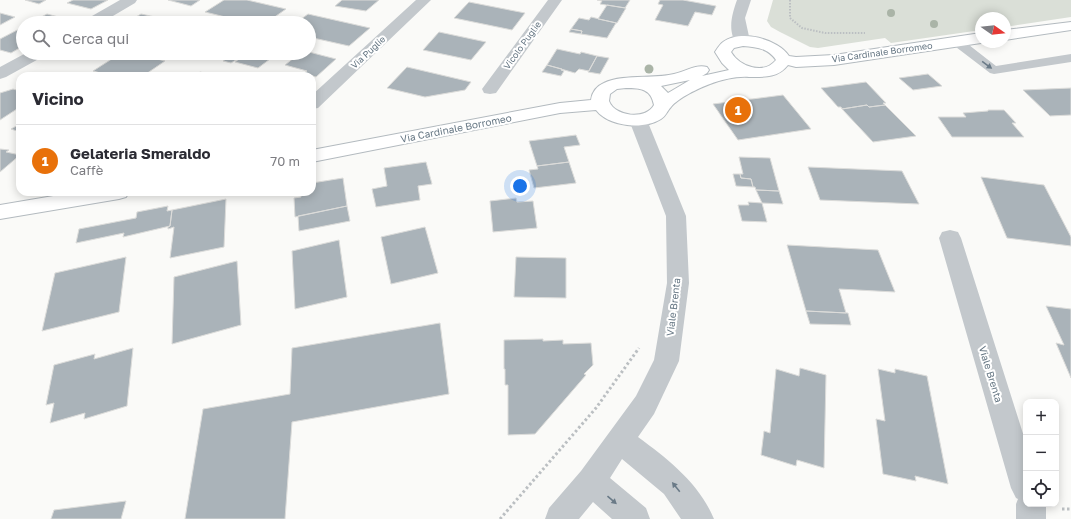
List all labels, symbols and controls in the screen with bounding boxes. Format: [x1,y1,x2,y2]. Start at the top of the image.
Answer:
north arrow [975,12,1011,48]
search box [16,16,316,60]
street label: Vicolo Puglie [501,19,543,71]
icon: search [30,27,52,49]
text: Cerca qui [62,29,129,47]
street label: Via Puglie [348,33,388,71]
street label: Via Cardinale Borromeo [831,39,933,65]
one-way arrow [982,61,992,69]
text: Vicino [32,88,84,109]
pin: 1 [725,95,751,125]
street label: Via Cardinale Borromeo [399,111,513,145]
text: Gelateria Smeraldo [70,144,210,162]
text: 1 [42,153,48,169]
text: 70 m [270,153,300,169]
text: Caffè [70,162,103,178]
your location [510,176,530,196]
street label: Viale Brenta [663,277,683,337]
street label: Viale Brenta [977,344,1005,404]
map controls [1023,399,1059,507]
button: + [1023,399,1059,435]
button: − [1023,435,1059,471]
button: locate [1023,471,1059,507]
one-way arrow [672,482,681,493]
one-way arrow [607,496,618,505]

